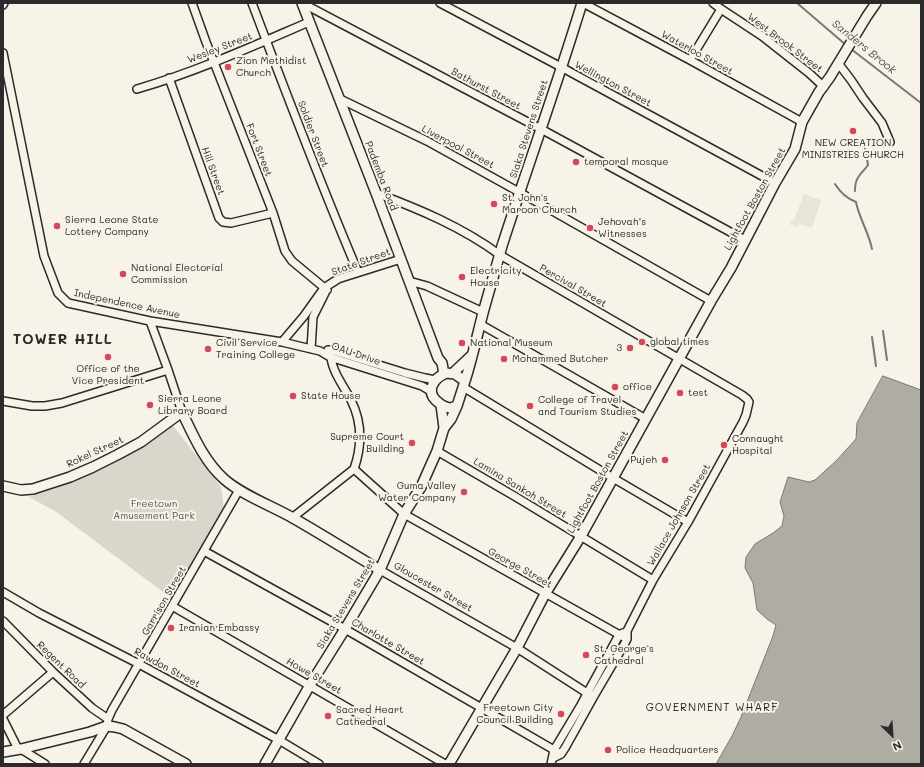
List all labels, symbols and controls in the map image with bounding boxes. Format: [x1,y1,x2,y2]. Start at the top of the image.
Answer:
street label: West Brook Street [745,11,825,75]
water label: Sanders Brook [829,17,899,77]
street label: Waterloo Street [659,28,735,78]
street label: Wesley Street [186,30,254,66]
place label: Zion Methidist Church [236,55,306,78]
street label: Wellington Street [573,59,653,109]
marker: Zion Methidist Church [223,62,233,72]
street label: Bathurst Street [449,66,523,112]
street label: Siaka Stevens Street [507,78,551,180]
street label: Soldier Street [295,99,331,169]
street label: Fort Street [243,122,275,178]
street label: Liverpool Street [420,123,496,171]
marker: NEW CREATION MINISTRIES CHURCH [848,126,858,136]
place label: NEW CREATION MINISTRIES CHURCH [802,137,904,160]
street label: Pademba Road [362,140,400,212]
street label: Hill Street [199,145,227,197]
street label: Lightfoot Boston Street [722,146,788,252]
place label: temporal mosque [584,156,668,168]
marker: temporal mosque [571,157,581,167]
place label: St. John's Maroon Church [502,192,577,216]
marker: St. John's Maroon Church [489,199,499,209]
place label: Sierra Leone State Lottery Company [65,214,159,238]
place label: Jehovah’s Witnesses [598,216,647,240]
marker: Sierra Leone State Lottery Company [52,221,62,231]
marker: Jehovah’s Witnesses [585,223,595,233]
street label: State Street [330,246,392,278]
place label: National Electorial Commission [131,262,223,286]
street label: Percival Street [537,262,609,310]
place label: Electricity House [470,265,521,288]
marker: National Electorial Commission [118,269,128,279]
marker: Electricity House [457,272,467,282]
street label: Independence Avenue [73,287,181,321]
district label: TOWER HILL [13,332,113,348]
place label: global times [650,336,709,348]
place label: Civil Service Training College [216,337,295,360]
place label: National Museum [470,337,552,349]
marker: global times [637,337,647,347]
marker: National Museum [457,338,467,348]
street label: OAU Drive [330,340,382,368]
place label: 3 [616,342,622,354]
marker: 3 [625,343,635,353]
marker: Civil Service Training College [203,344,213,354]
marker: Office of the Vice President [103,352,113,362]
place label: Mohammed Butcher [512,353,608,365]
marker: Mohammed Butcher [499,354,509,364]
place label: Office of the Vice President [72,363,144,386]
place label: office [623,381,652,393]
marker: office [610,382,620,392]
place label: test [688,387,708,399]
marker: test [675,388,685,398]
place label: State House [301,390,361,402]
marker: State House [288,391,298,401]
place label: Sierra Leone Library Board [158,393,227,416]
place label: College of Travel and Tourism Studies [538,394,636,418]
marker: Sierra Leone Library Board [145,400,155,410]
marker: College of Travel and Tourism Studies [525,401,535,411]
street label: Lightfoot Boston Street [565,429,631,535]
place label: Supreme Court Building [330,431,404,454]
place label: Connaught Hospital [732,433,784,456]
street label: Rokel Street [65,434,125,470]
marker: Supreme Court Building [407,438,417,448]
marker: Connaught Hospital [719,440,729,450]
place label: Pujeh [630,454,657,466]
street label: Lamina Sankoh Street [471,455,569,521]
marker: Pujeh [660,455,670,465]
street label: Wallace Johnson Street [645,462,713,568]
place label: Guma Valley Water Company [378,480,456,504]
marker: Guma Valley Water Company [459,487,469,497]
park label: Freetown Amusement Park [113,498,195,522]
street label: George Street [486,545,554,591]
street label: Siaka Stevens Street [314,557,378,651]
street label: Gloucester Street [392,560,474,614]
street label: Garrison Street [139,564,189,638]
street label: Charlotte Street [349,616,427,668]
place label: Iranian Embassy [179,622,259,634]
marker: Iranian Embassy [166,623,176,633]
street label: Regent Road [34,639,88,691]
place label: St. George's Cathedral [594,643,654,666]
street label: Rawdon Street [132,646,202,690]
marker: St. George's Cathedral [581,650,591,660]
street label: Howe Street [284,655,344,697]
district label: GOVERNMENT WHARF [646,701,778,715]
place label: Freetown City Council Building [476,702,553,726]
place label: Sacred Heart Cathedral [336,704,403,728]
marker: Freetown City Council Building [556,709,566,719]
marker: Sacred Heart Cathedral [323,711,333,721]
north arrow [872,715,912,755]
text: N [890,738,904,755]
place label: Police Headquarters [616,744,718,756]
marker: Police Headquarters [603,745,613,755]

